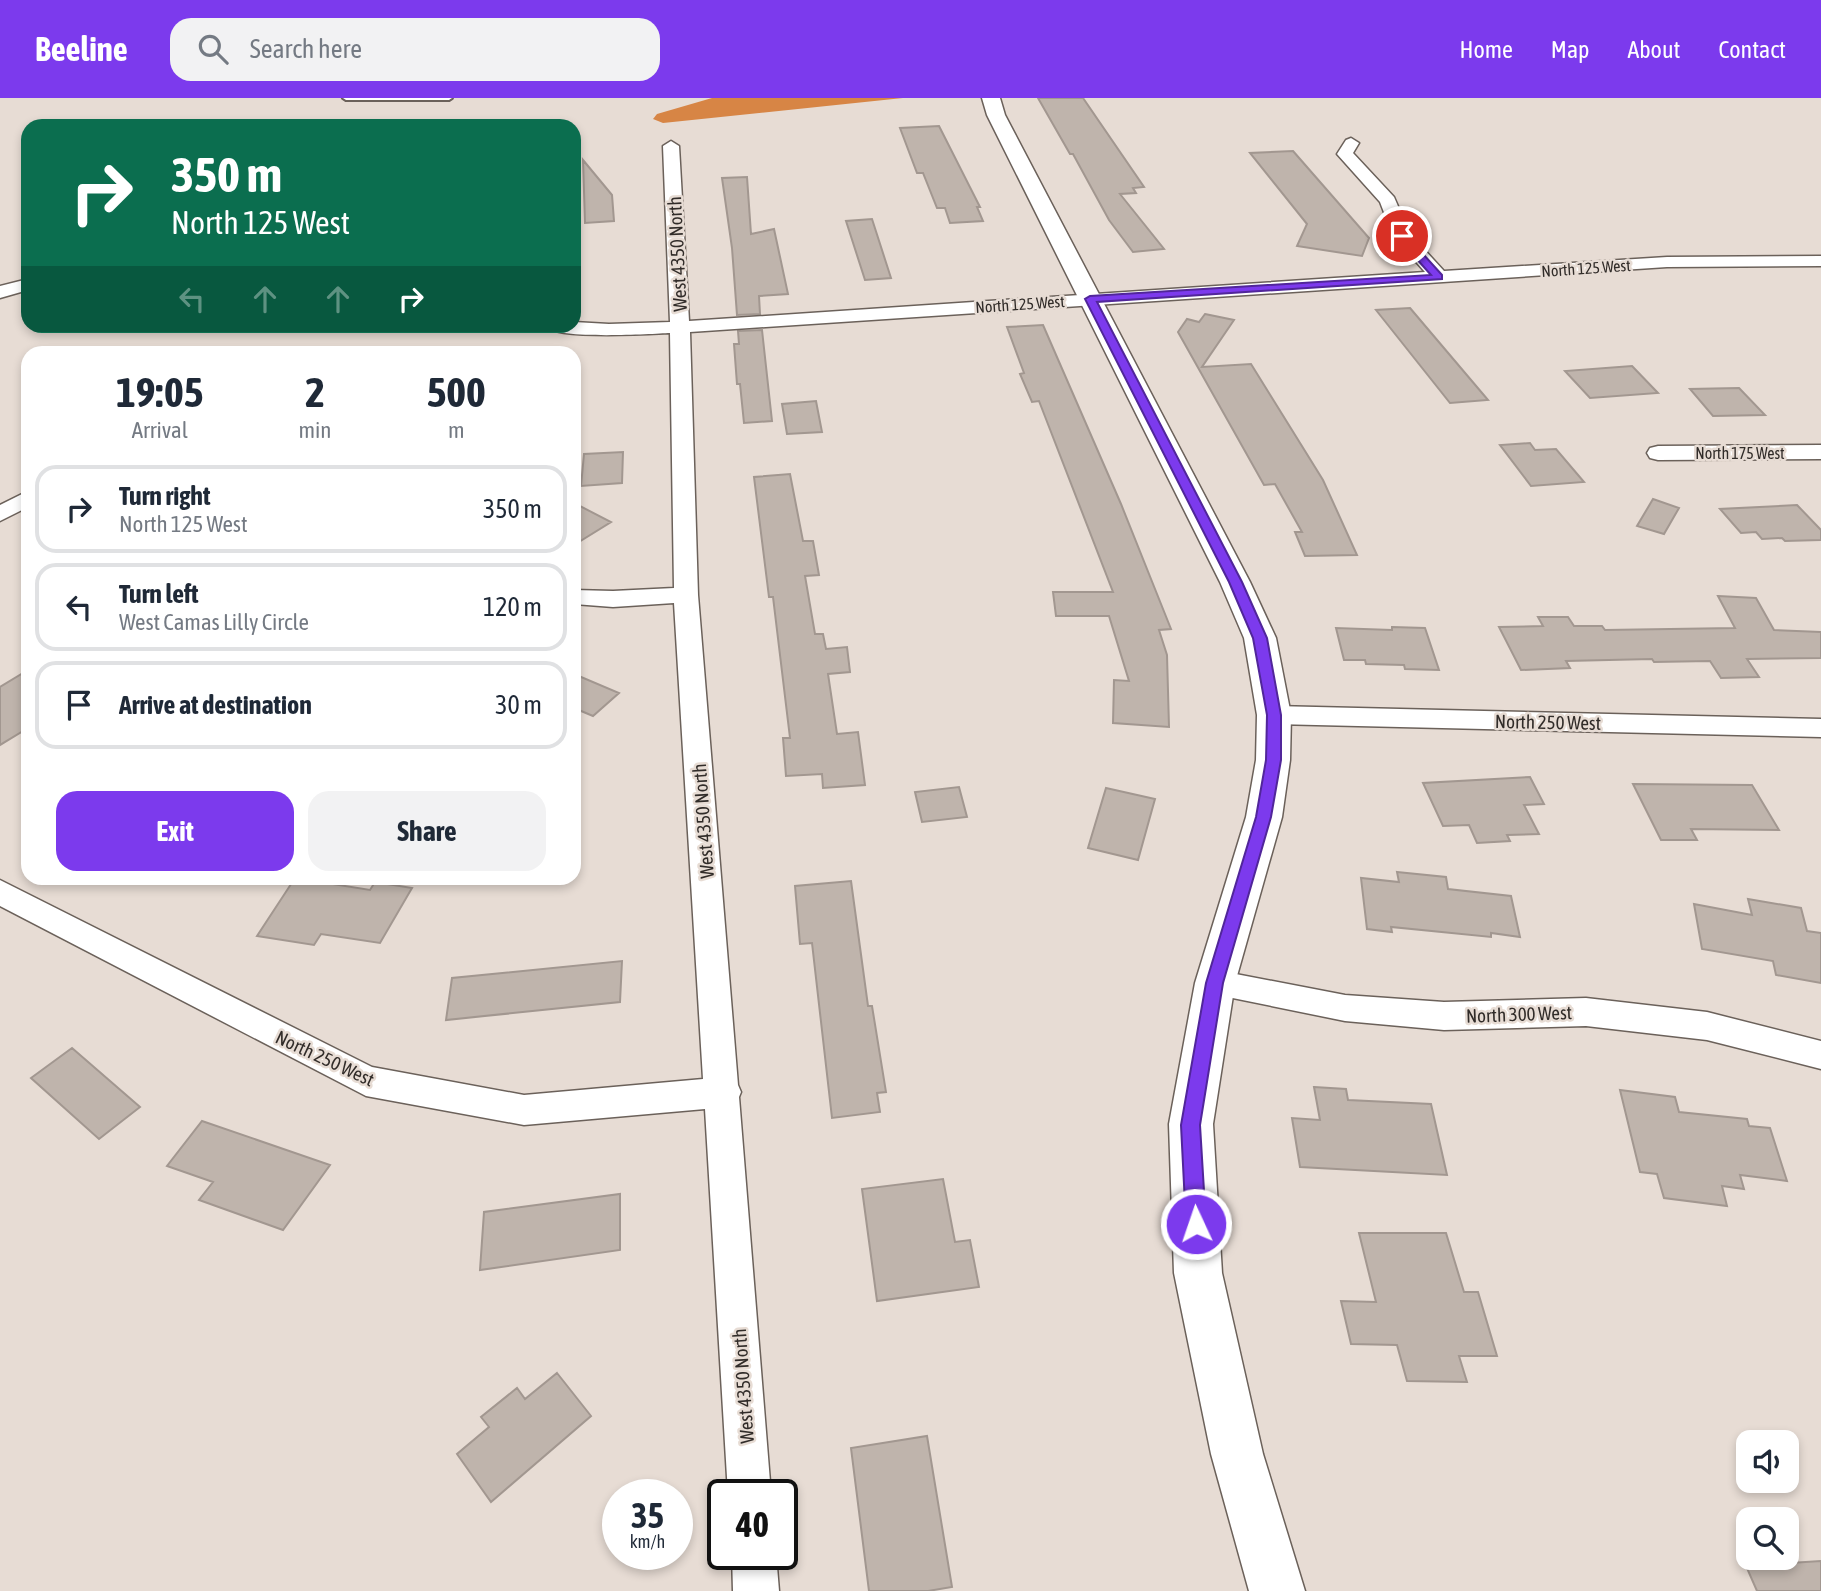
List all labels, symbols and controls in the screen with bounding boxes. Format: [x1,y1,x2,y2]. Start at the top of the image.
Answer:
search box [170,18,660,81]
text: Beeline [35,30,128,68]
icon: search [194,30,232,68]
text: Search here [250,34,362,64]
text: Home [1459,36,1513,63]
text: Map [1551,36,1589,63]
text: About [1627,36,1680,63]
text: Contact [1718,36,1786,63]
text: 350 m [171,146,282,202]
icon: right [56,147,147,238]
street label: West 4350 North [663,196,691,312]
text: North 125 West [171,204,350,241]
pin [1372,206,1432,266]
icon: arrive [1383,217,1421,255]
street label: North 125 West [1541,256,1632,280]
icon: left [173,280,211,318]
icon: ahead [246,280,284,318]
icon: ahead [319,280,357,318]
icon: right [392,280,430,318]
street label: North 125 West [975,292,1066,316]
text: 19:05 [116,368,203,416]
text: 2 [305,368,325,416]
text: 500 [427,368,486,416]
text: Arrival [132,417,188,443]
text: min [299,417,332,443]
text: m [448,417,465,443]
street label: North 175 West [1695,444,1785,462]
text: Turn right [119,481,210,511]
icon: right [60,490,98,528]
text: 350 m [483,494,542,524]
text: North 125 West [119,511,248,537]
text: Turn left [119,579,199,609]
icon: left [60,588,98,626]
text: 120 m [483,592,542,622]
text: West Camas Lilly Circle [119,609,309,635]
icon: arrive [60,686,98,724]
text: Arrive at destination [119,690,312,720]
text: 30 m [495,690,542,720]
street label: North 250 West [1495,710,1601,734]
street label: West 4350 North [688,763,718,879]
button: Exit [56,791,294,871]
button: Share [308,791,546,871]
street label: North 300 West [1466,1001,1572,1027]
street label: North 250 West [272,1026,378,1090]
position arrow [1159,1187,1233,1261]
street label: West 4350 North [728,1328,758,1444]
map controls [1736,1430,1799,1570]
button: sound [1736,1430,1799,1493]
speed limit sign: 40 [707,1479,798,1570]
text: 35 [631,1495,664,1535]
button: search [1736,1507,1799,1570]
text: km/h [630,1531,665,1552]

